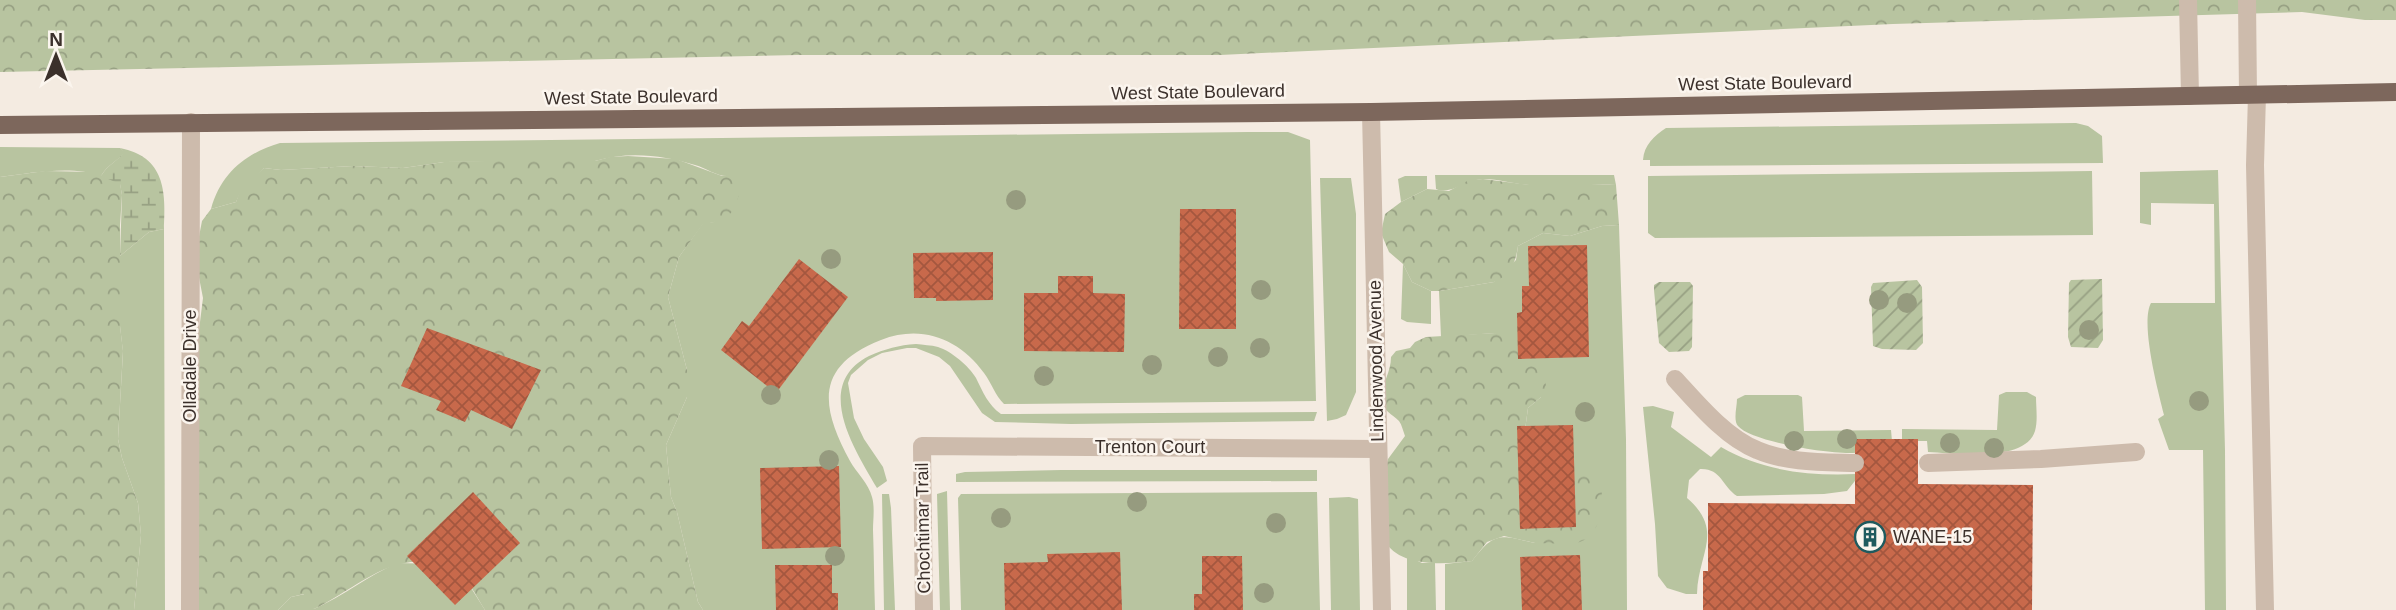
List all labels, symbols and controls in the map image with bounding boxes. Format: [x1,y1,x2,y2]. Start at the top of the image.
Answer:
north arrow [21,21,91,91]
text: N [49,29,63,50]
street label: West State Boulevard [1678,71,1852,95]
street label: West State Boulevard [1111,80,1285,104]
street label: West State Boulevard [544,85,718,109]
street label: Lindenwood Avenue [1365,280,1387,442]
street label: Olladale Drive [180,309,200,423]
street label: Trenton Court [1095,437,1205,457]
street label: Chochtimar Trail [912,462,934,594]
building icon: WANE-15 [1853,520,1887,554]
place label: WANE-15 [1893,527,1972,547]

